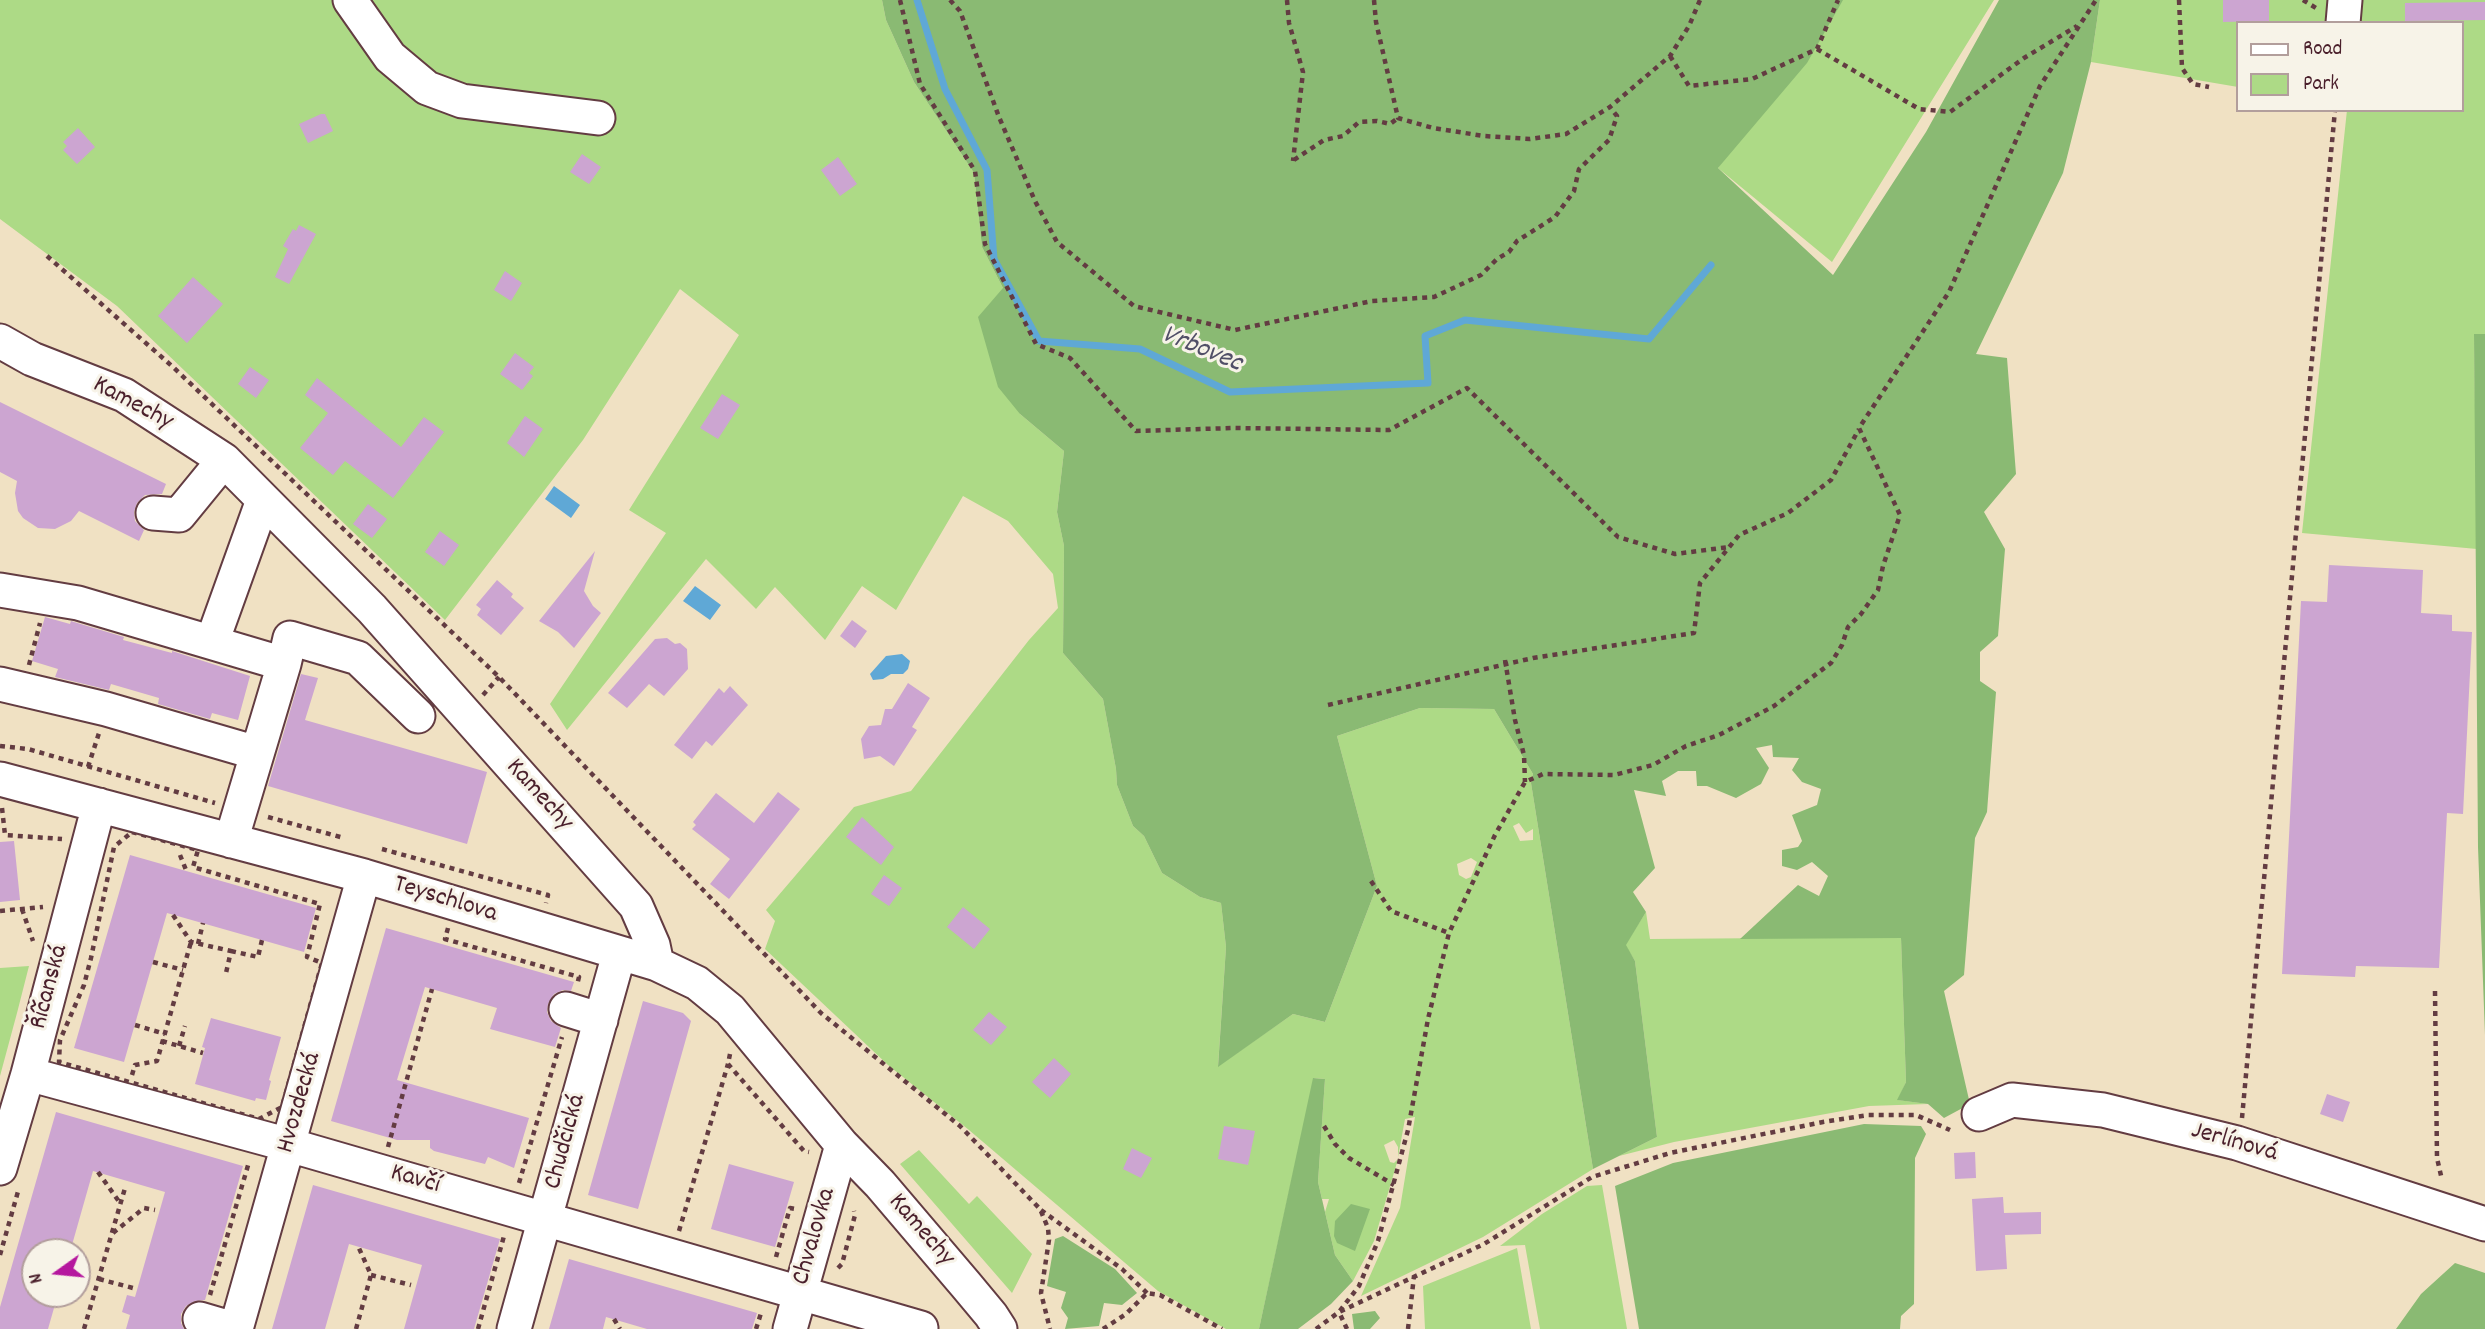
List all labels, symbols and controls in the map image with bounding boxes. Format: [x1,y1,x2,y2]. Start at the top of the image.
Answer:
legend [2236,21,2464,112]
text: Road [2303,35,2342,65]
text: Park [2303,70,2339,100]
water label: Vrbovec [1156,320,1246,382]
street label: Kamechy [87,371,177,439]
street label: Kamechy [498,753,578,839]
street label: Teyschlova [390,871,500,931]
street label: Říčanská [25,941,77,1033]
street label: Hvozdecká [272,1049,330,1157]
street label: Chudčická [539,1091,595,1193]
street label: Jerlínová [2187,1117,2281,1171]
street label: Kavčí [387,1159,443,1203]
street label: Chvalovka [787,1185,845,1289]
street label: Kamechy [880,1188,960,1274]
north arrow [21,1238,91,1308]
text: N [23,1270,51,1286]

